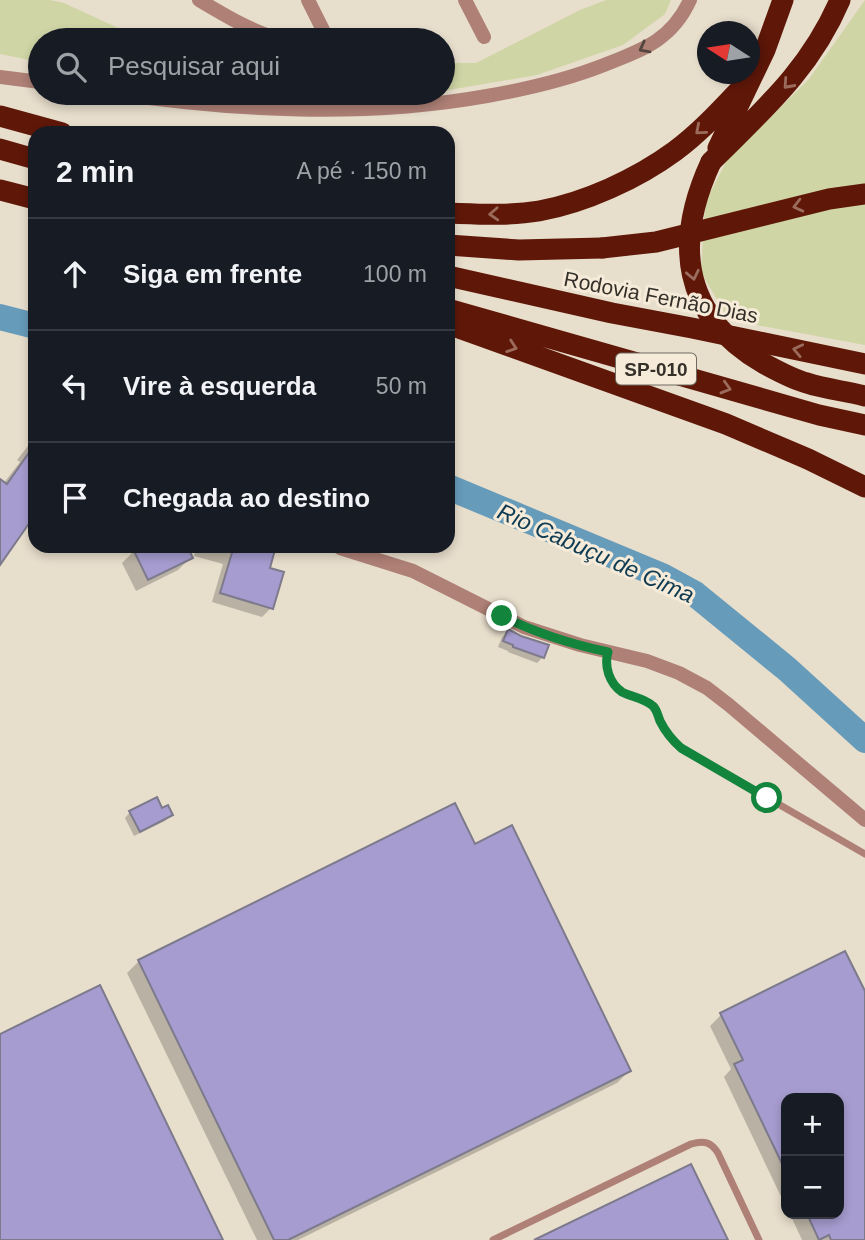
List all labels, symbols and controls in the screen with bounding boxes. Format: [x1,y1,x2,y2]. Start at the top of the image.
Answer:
north arrow [697,21,760,84]
search box [28,28,455,105]
one-way arrow [638,39,651,53]
icon: search [52,48,90,86]
text: Pesquisar aqui [108,51,280,81]
one-way arrow [784,76,796,89]
one-way arrow [695,122,708,134]
text: 2 min [56,155,134,188]
text: A pé · 150 m [297,158,427,184]
one-way arrow [792,198,804,212]
one-way arrow [488,206,499,221]
icon: ahead [56,255,94,293]
text: Siga em frente [123,259,302,289]
text: 100 m [363,261,427,287]
street label: Rodovia Fernão Dias [562,267,760,327]
one-way arrow [684,269,699,281]
one-way arrow [506,339,518,353]
one-way arrow [792,344,804,359]
road number: SP-010 [616,354,696,384]
icon: left [56,367,94,405]
text: Vire à esquerda [123,371,316,401]
text: 50 m [376,373,427,399]
one-way arrow [719,380,731,395]
icon: arrive [56,479,94,517]
text: Chegada ao destino [123,483,370,513]
water label: Rio Cabuçu de Cima [494,498,698,608]
route end [486,600,517,631]
route start [751,782,782,813]
map controls [781,1093,844,1219]
button: + [781,1093,844,1156]
button: − [781,1156,844,1219]

